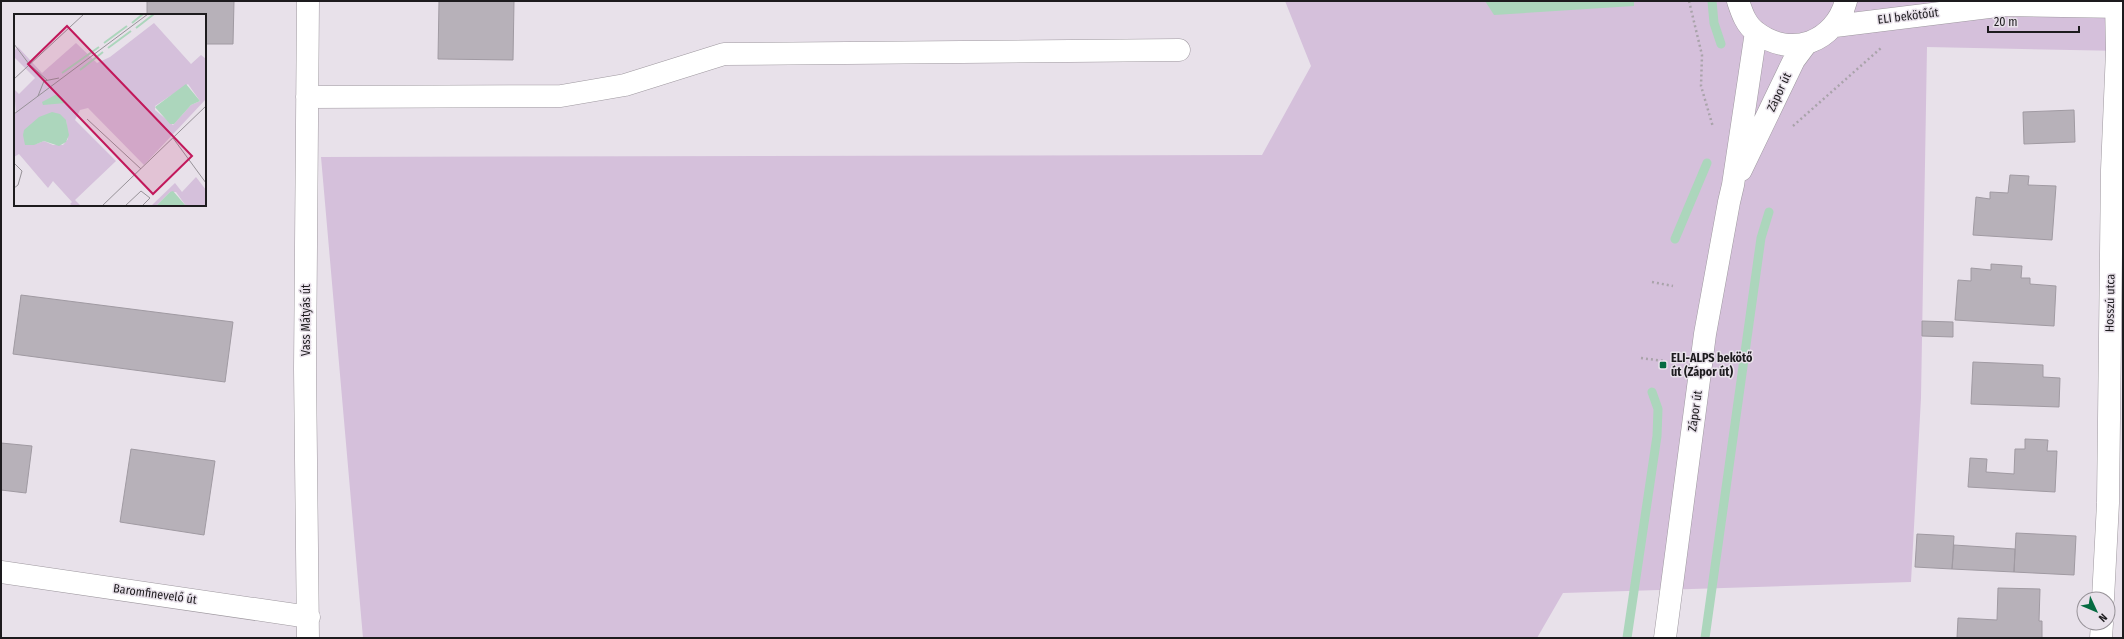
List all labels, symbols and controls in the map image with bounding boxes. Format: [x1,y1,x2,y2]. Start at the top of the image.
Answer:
street label: ELI bekötőút [1877,5,1939,27]
scale bar [1988,8,2079,34]
inset map [14,14,206,206]
text: 20 m [1994,15,2018,29]
street label: Zápor út [1764,70,1794,114]
street label: Hosszú utca [2102,274,2118,332]
street label: Vass Mátyás út [299,284,313,356]
place label: ELI-ALPS bekötő út (Zápor út) [1671,351,1753,379]
marker: ELI-ALPS bekötő út (Zápor út) [1658,360,1668,370]
street label: Zápor út [1685,390,1705,432]
street label: Baromfinevelő út [112,581,198,607]
north arrow [2076,591,2116,631]
text: N [2096,611,2110,624]

